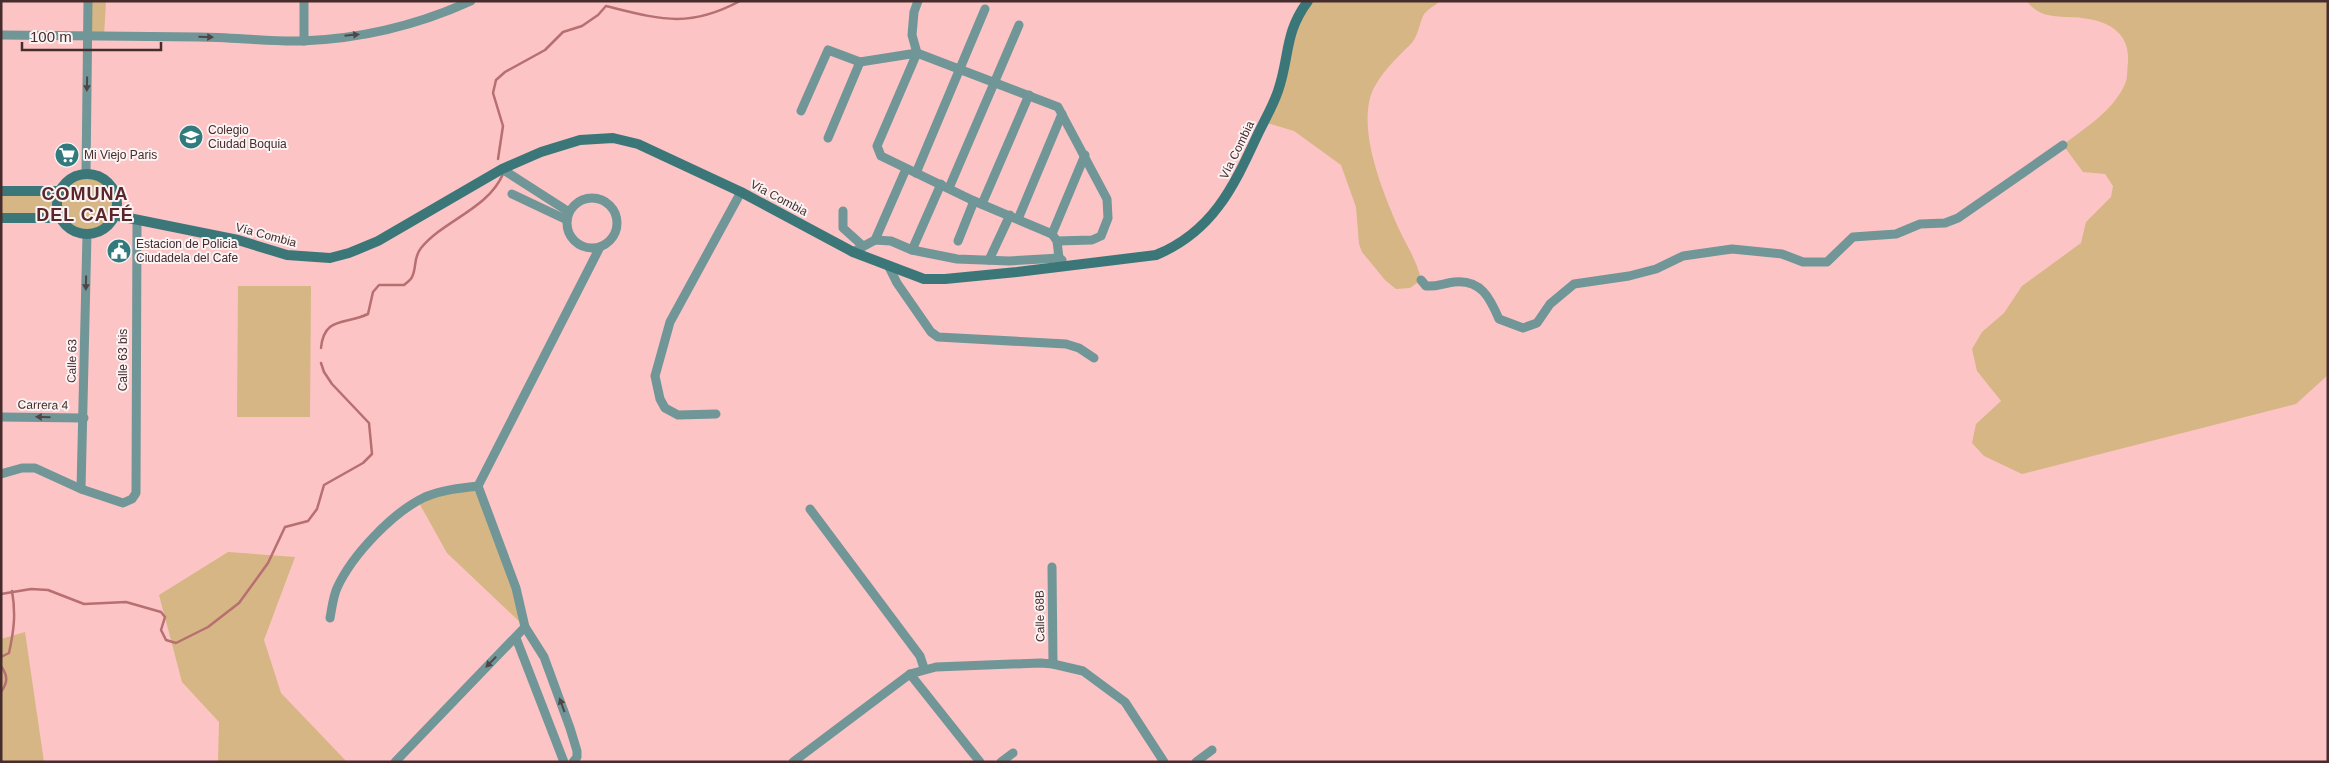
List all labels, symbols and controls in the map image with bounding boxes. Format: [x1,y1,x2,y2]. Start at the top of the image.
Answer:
scale bar [22,20,161,52]
text: 100 m [30,28,72,45]
one-way arrow [344,31,360,39]
one-way arrow [198,33,214,41]
one-way arrow [83,77,91,93]
street label: Vía Combia [1217,118,1257,181]
place label: Colegio Ciudad Boquia [208,123,287,151]
school or university icon: Colegio Ciudad Boquia [178,124,204,150]
supermarket icon: Mi Viejo Paris [54,142,80,168]
place label: Mi Viejo Paris [84,148,157,162]
street label: Vía Combia [748,177,810,219]
district label: COMUNA DEL CAFÉ [36,184,134,225]
street label: Vía Combia [234,220,298,250]
place label: Estacion de Policia Ciudadela del Cafe [136,237,238,265]
public building icon: Estacion de Policia Ciudadela del Cafe [106,238,132,264]
one-way arrow [82,275,90,291]
street label: Calle 63 bis [116,329,130,391]
street label: Calle 63 [65,339,79,383]
street label: Carrera 4 [18,398,69,412]
one-way arrow [34,413,50,421]
street label: Calle 68B [1033,590,1047,642]
one-way arrow [485,656,497,668]
one-way arrow [557,697,565,712]

